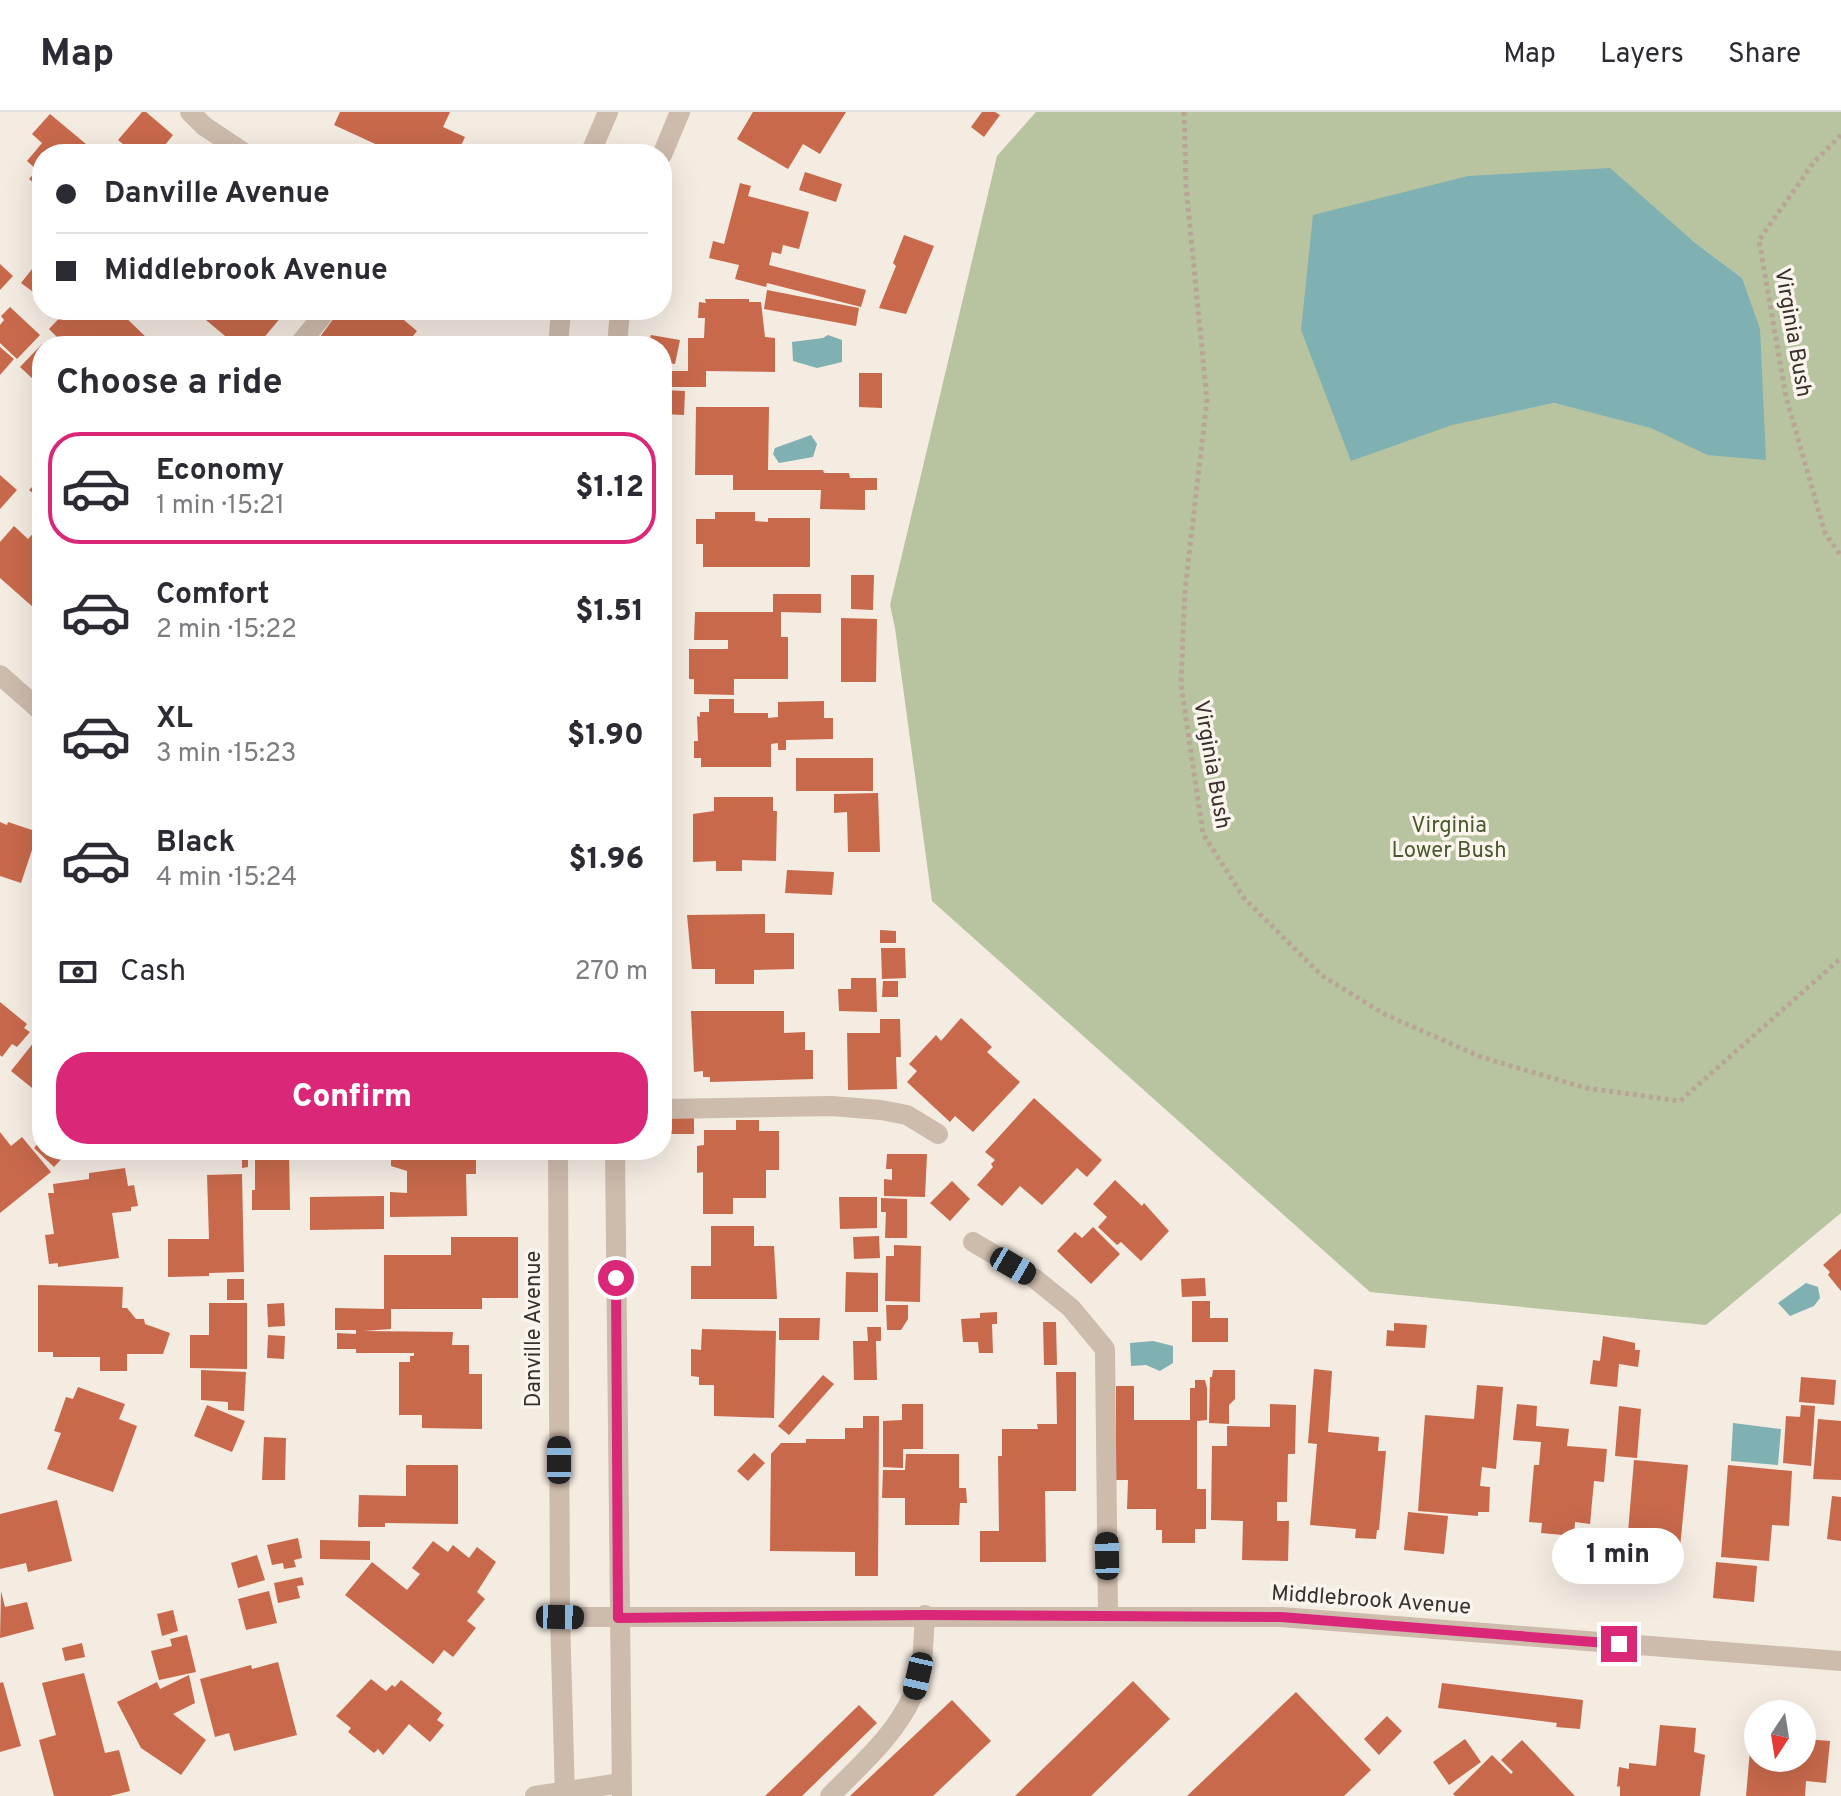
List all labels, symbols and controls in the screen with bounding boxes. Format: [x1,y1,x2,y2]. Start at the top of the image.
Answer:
text: Map [40,31,114,80]
text: Map [1503,37,1556,73]
text: Layers [1600,37,1684,73]
text: Share [1728,37,1801,73]
text: Danville Avenue [104,176,330,213]
text: Middlebrook Avenue [104,253,388,290]
street label: Virginia Bush [1767,267,1817,399]
text: Choose a ride [56,361,282,407]
icon: car [60,452,132,524]
text: Economy [156,453,284,490]
text: $1.12 [575,470,644,507]
text: 1 min · 15:21 [156,490,285,523]
icon: car [60,576,132,648]
text: Comfort [156,577,269,614]
text: $1.51 [575,594,644,631]
text: 2 min · 15:22 [156,614,297,647]
street label: Virginia Bush [1186,699,1236,831]
icon: car [60,700,132,772]
text: XL [156,701,193,738]
text: $1.90 [567,718,644,755]
text: 3 min · 15:23 [156,738,297,771]
park label: Virginia Lower Bush [1391,813,1507,865]
icon: car [60,824,132,896]
text: Black [156,825,235,862]
text: $1.96 [569,842,644,879]
text: 4 min · 15:24 [156,862,297,895]
icon: cash [56,950,100,994]
text: Cash [120,954,186,991]
text: 270 m [575,956,648,989]
button: Confirm [56,1052,648,1144]
car [986,1244,1040,1288]
street label: Danville Avenue [521,1251,548,1407]
route start [598,1260,634,1296]
car [547,1436,571,1484]
callout: 1 min [1553,1528,1685,1584]
car [1095,1532,1119,1580]
text: 1 min [1586,1539,1650,1572]
street label: Middlebrook Avenue [1270,1581,1472,1621]
car [536,1605,584,1629]
route end [1601,1626,1637,1662]
car [901,1650,935,1702]
north arrow [1744,1700,1816,1772]
map controls [1744,1700,1816,1772]

